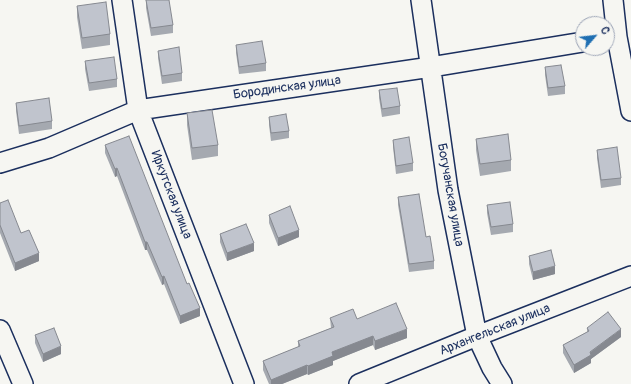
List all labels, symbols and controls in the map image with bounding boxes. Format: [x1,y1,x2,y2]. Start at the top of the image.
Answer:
north arrow [575,16,615,56]
text: С [598,25,612,37]
street label: Бородинская улица [232,73,342,103]
street label: Богучанская улица [433,142,467,248]
street label: Иркутская улица [147,149,195,241]
street label: Архангельская улица [437,301,553,359]

